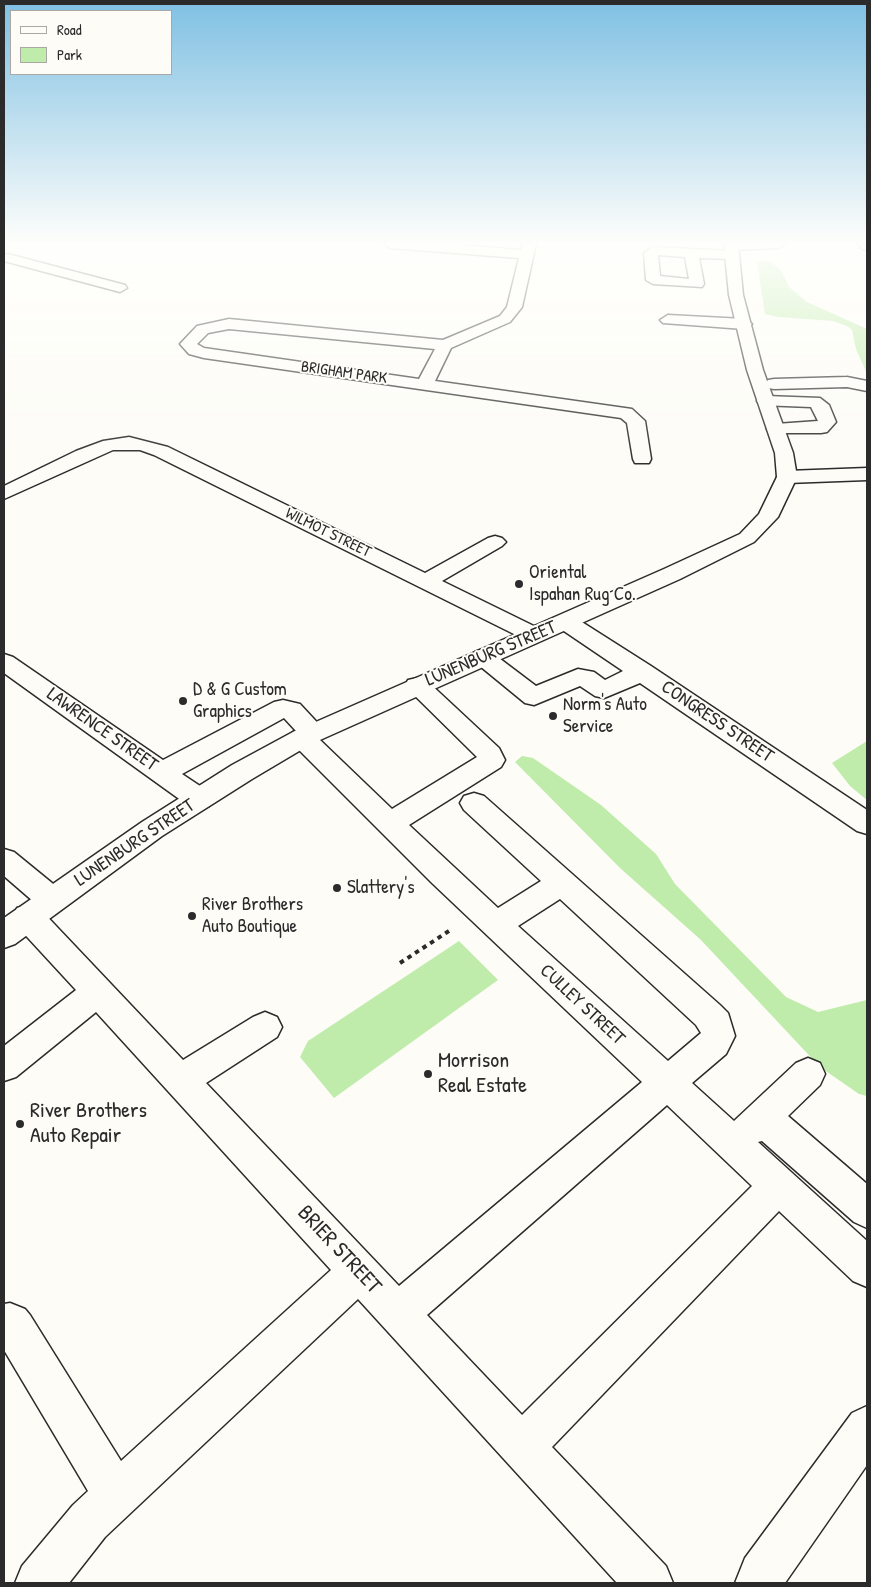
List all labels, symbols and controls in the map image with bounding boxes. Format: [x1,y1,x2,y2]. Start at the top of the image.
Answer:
legend [10,10,172,75]
text: Road [57,19,82,40]
text: Park [57,44,82,65]
street label: BRIGHAM PARK [300,357,388,389]
street label: WILMOT STREET [282,504,374,562]
place label: Oriental Ispahan Rug Co. [529,562,636,606]
marker: Oriental Ispahan Rug Co. [513,578,525,590]
street label: LUNENBURG STREET [422,616,560,692]
street label: CONGRESS STREET [656,676,778,768]
place label: D & G Custom Graphics [193,679,287,723]
street label: LAWRENCE STREET [42,683,162,777]
place label: Norm's Auto Service [563,694,647,738]
marker: D & G Custom Graphics [177,695,189,707]
marker: Norm's Auto Service [547,710,559,722]
street label: LUNENBURG STREET [70,794,200,892]
place label: Slattery's [347,877,415,899]
marker: Slattery's [331,882,343,894]
place label: River Brothers Auto Boutique [202,894,303,938]
marker: River Brothers Auto Boutique [186,910,198,922]
street label: CULLEY STREET [535,960,629,1050]
place label: Morrison Real Estate [438,1048,527,1100]
marker: Morrison Real Estate [422,1068,434,1080]
place label: River Brothers Auto Repair [30,1098,147,1150]
marker: River Brothers Auto Repair [14,1118,26,1130]
street label: BRIER STREET [291,1200,387,1300]

